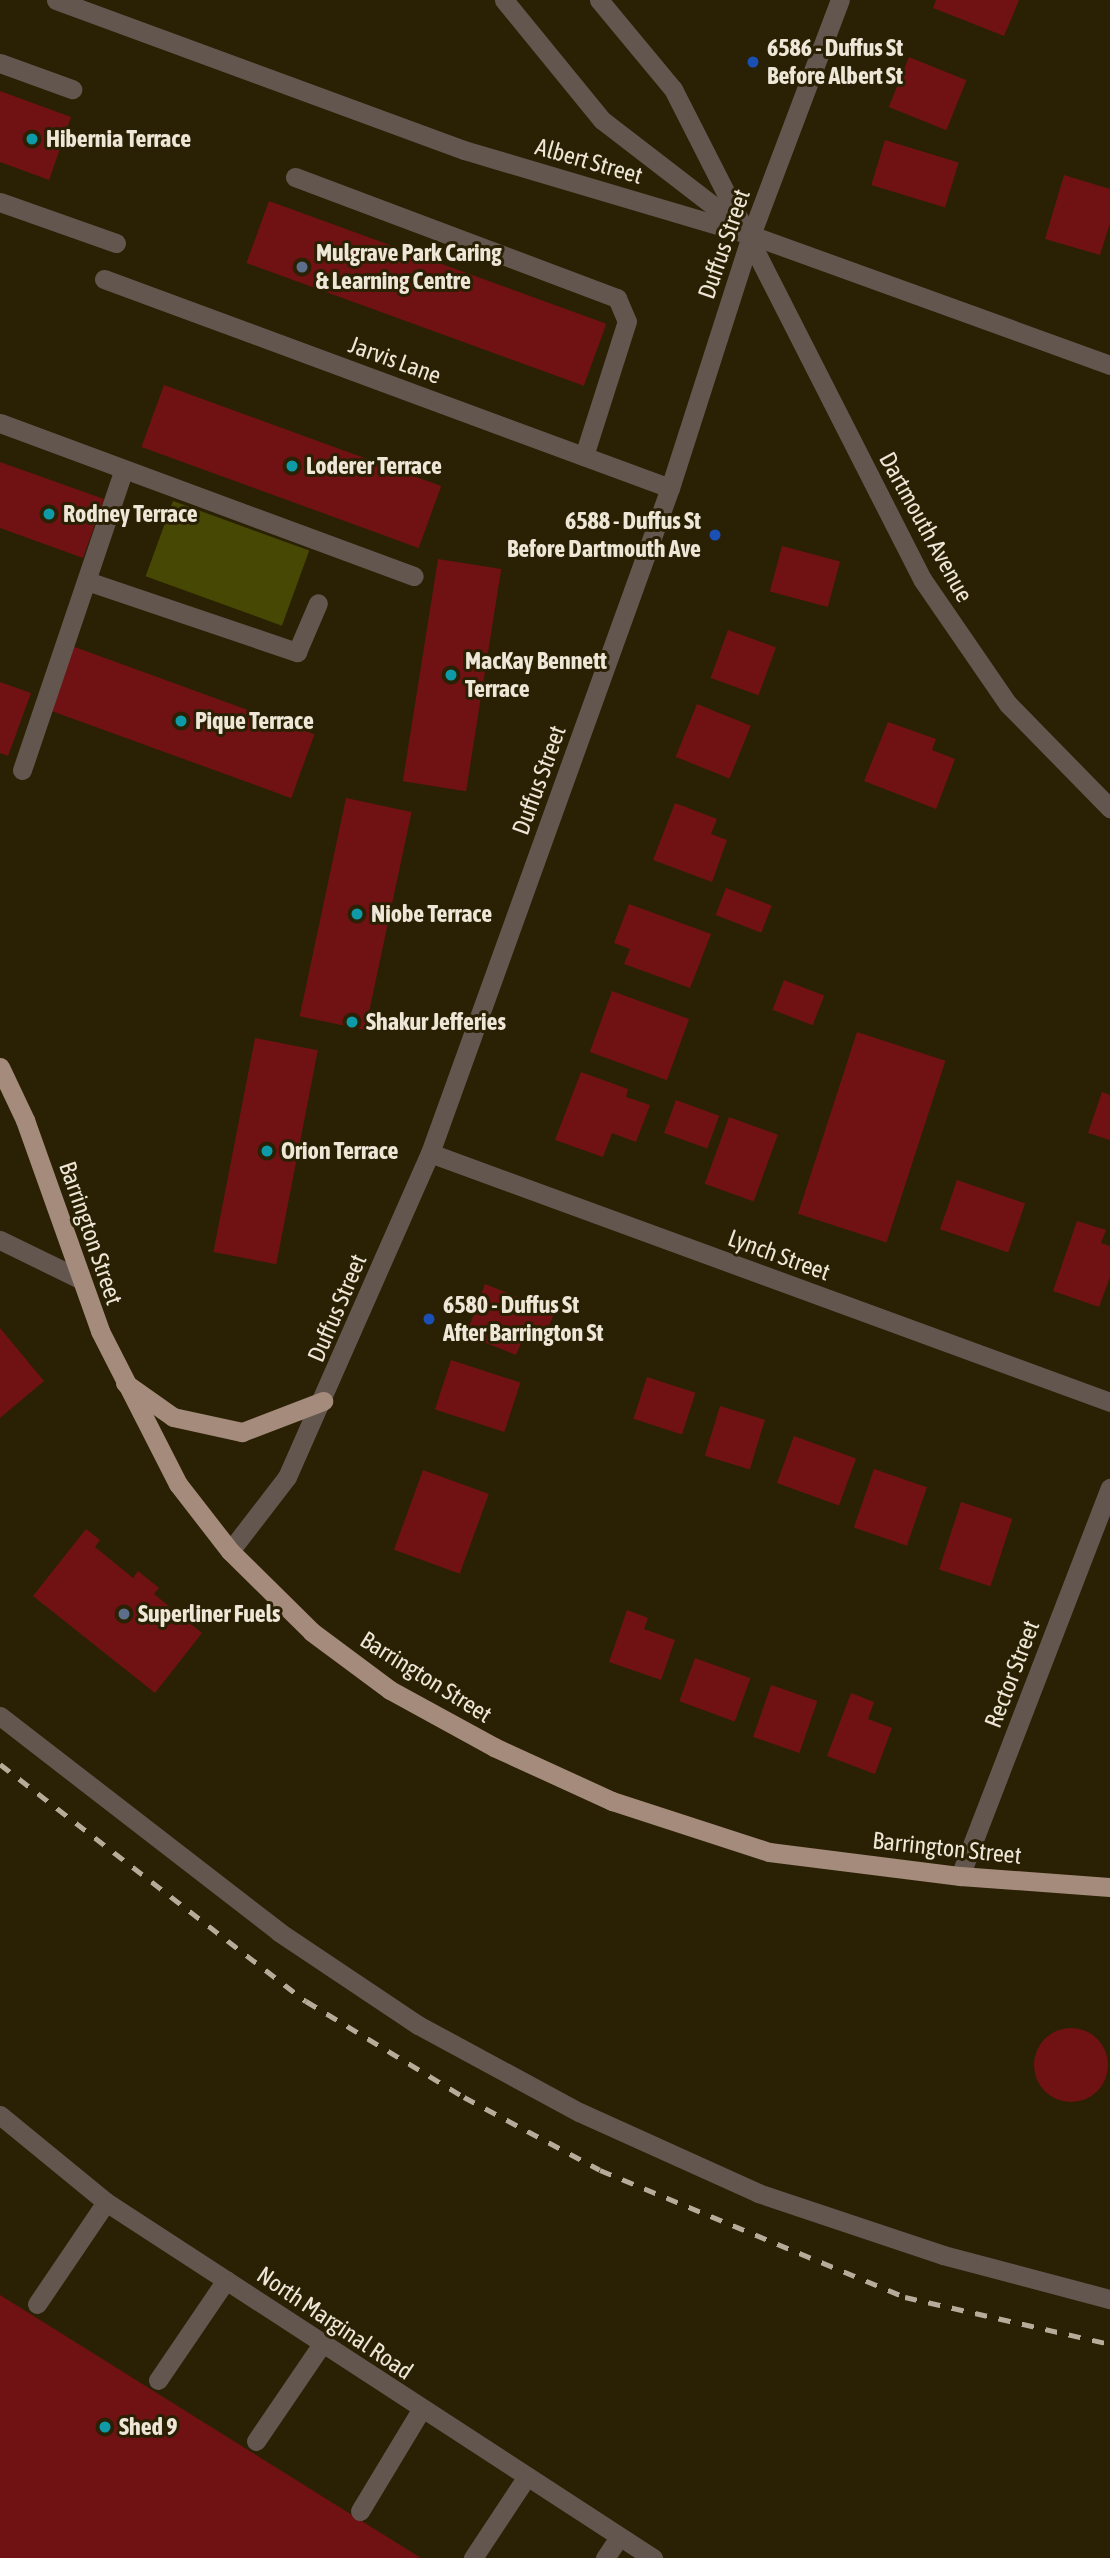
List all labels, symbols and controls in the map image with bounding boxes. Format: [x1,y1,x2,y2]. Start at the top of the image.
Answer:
place label: 6586 - Duffus St Before Albert St [767,34,903,90]
marker: 6586 - Duffus St Before Albert St [745,54,761,70]
place label: Hibernia Terrace [46,125,191,153]
marker: Hibernia Terrace [24,131,40,147]
street label: Albert Street [532,132,646,190]
street label: Duffus Street [692,185,756,303]
place label: Mulgrave Park Caring & Learning Centre [316,239,501,295]
marker: Mulgrave Park Caring & Learning Centre [294,259,310,275]
street label: Jarvis Lane [345,330,445,390]
street label: Dartmouth Avenue [873,447,979,607]
place label: Loderer Terrace [306,452,442,480]
marker: Loderer Terrace [284,458,300,474]
place label: Rodney Terrace [63,500,198,528]
marker: Rodney Terrace [41,506,57,522]
place label: 6588 - Duffus St Before Dartmouth Ave [507,507,701,563]
marker: 6588 - Duffus St Before Dartmouth Ave [707,527,723,543]
place label: MacKay Bennett Terrace [465,647,607,703]
marker: MacKay Bennett Terrace [443,667,459,683]
place label: Pique Terrace [195,707,314,735]
marker: Pique Terrace [173,713,189,729]
street label: Duffus Street [506,721,572,839]
place label: Niobe Terrace [371,900,492,928]
marker: Niobe Terrace [349,906,365,922]
place label: Shakur Jefferies [366,1008,506,1036]
marker: Shakur Jefferies [344,1014,360,1030]
place label: Orion Terrace [281,1137,398,1165]
marker: Orion Terrace [259,1143,275,1159]
street label: Barrington Street [53,1158,129,1308]
street label: Lynch Street [724,1223,834,1287]
street label: Duffus Street [301,1250,373,1366]
place label: 6580 - Duffus St After Barrington St [443,1291,603,1347]
marker: 6580 - Duffus St After Barrington St [421,1311,437,1327]
place label: Superliner Fuels [138,1600,281,1628]
marker: Superliner Fuels [116,1606,132,1622]
street label: Rector Street [978,1616,1046,1732]
street label: Barrington Street [355,1625,497,1729]
street label: Barrington Street [871,1826,1023,1870]
street label: North Marginal Road [252,2260,418,2386]
place label: Shed 9 [119,2413,177,2441]
marker: Shed 9 [97,2419,113,2435]

